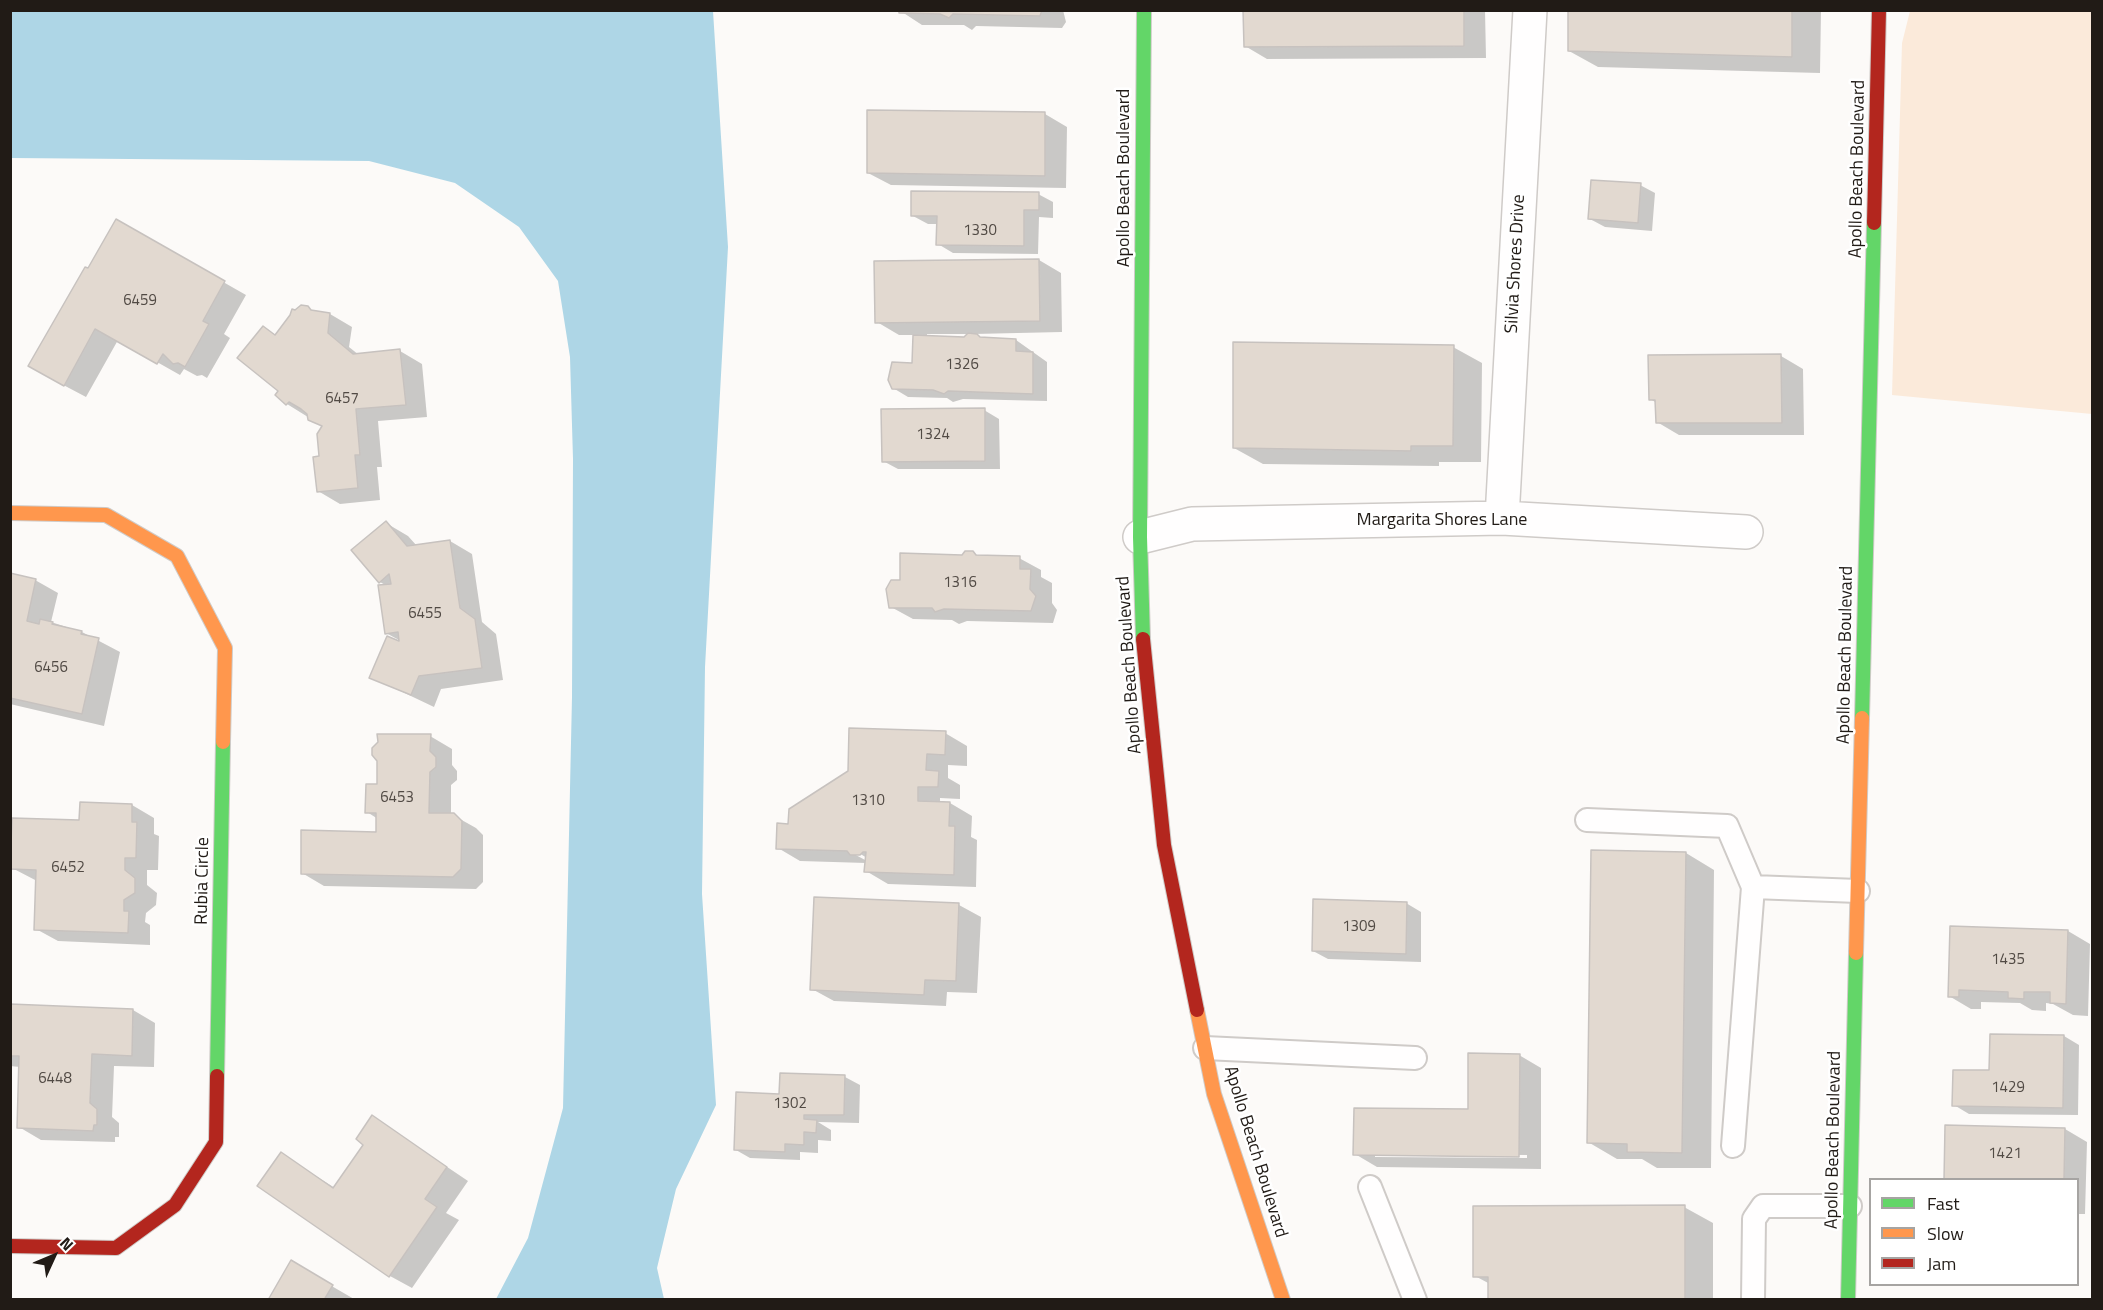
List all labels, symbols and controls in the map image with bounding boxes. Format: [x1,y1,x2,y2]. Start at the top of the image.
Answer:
street label: Apollo Beach Boulevard [1846,80,1870,258]
street label: Apollo Beach Boulevard [1114,89,1136,267]
street label: Silvia Shores Drive [1502,194,1530,334]
house number: 1330 [963,222,997,240]
house number: 6459 [123,292,157,310]
house number: 1326 [945,356,979,374]
house number: 6457 [325,390,359,408]
house number: 1324 [916,426,950,444]
street label: Margarita Shores Lane [1357,510,1527,532]
street label: Apollo Beach Boulevard [1834,566,1858,744]
house number: 1316 [943,574,977,592]
street label: Apollo Beach Boulevard [1113,575,1147,755]
house number: 6455 [408,605,442,623]
house number: 6456 [34,659,68,677]
house number: 6453 [380,789,414,807]
house number: 1310 [851,792,885,810]
street label: Rubia Circle [191,837,215,925]
house number: 6452 [51,859,85,877]
house number: 1309 [1342,918,1376,936]
house number: 1435 [1991,951,2025,969]
street label: Apollo Beach Boulevard [1822,1051,1846,1229]
street label: Apollo Beach Boulevard [1219,1064,1291,1240]
house number: 6448 [38,1070,72,1088]
house number: 1429 [1991,1079,2025,1097]
house number: 1302 [773,1095,807,1113]
house number: 1421 [1988,1145,2022,1163]
legend [1869,1178,2079,1286]
text: Fast [1927,1190,1960,1217]
text: Slow [1927,1220,1964,1247]
north arrow [24,1226,84,1286]
text: N [54,1231,79,1256]
text: Jam [1927,1250,1956,1277]

